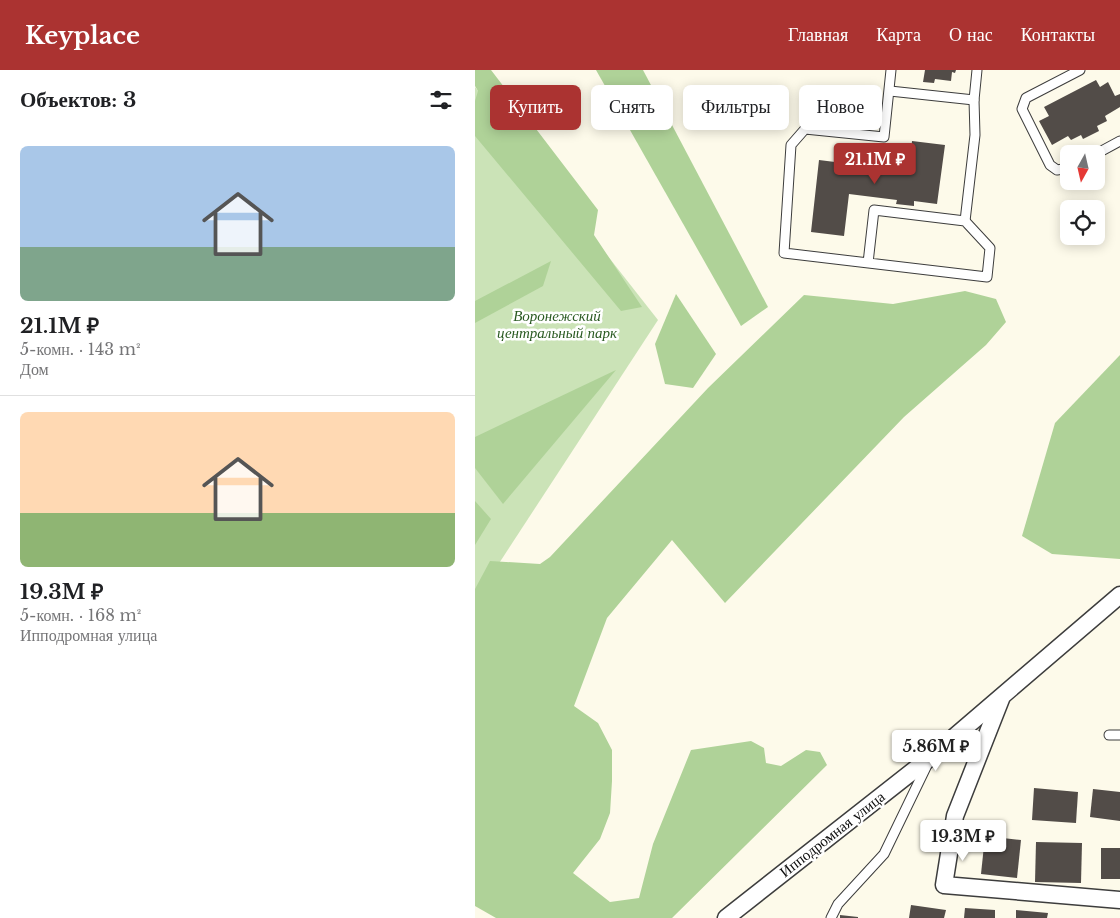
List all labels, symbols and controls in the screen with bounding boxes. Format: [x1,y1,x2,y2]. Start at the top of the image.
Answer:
text: Keyplace [25,21,140,50]
text: Главная [788,24,848,46]
text: Карта [876,24,921,46]
text: О нас [949,24,993,46]
text: Контакты [1021,24,1095,46]
chip: Купить [490,85,581,130]
chip: Снять [591,85,673,130]
chip: Фильтры [683,85,789,130]
chip: Новое [799,85,882,130]
icon: filters [427,86,455,114]
text: Объектов: 3 [20,87,136,113]
pin: 21.1M ₽ [829,142,921,185]
north arrow [1060,145,1105,190]
map controls [1060,145,1105,245]
text: 21.1M ₽ [845,149,905,169]
icon: home [193,179,283,269]
button: locate [1060,200,1105,245]
park label: Воронежский центральный парк [497,306,618,342]
text: 21.1M ₽ [20,313,99,339]
text: 5-комн. · 143 m² [20,339,141,359]
text: Дом [20,359,49,379]
icon: home [193,444,283,534]
text: 19.3M ₽ [20,579,103,605]
text: 5-комн. · 168 m² [20,605,141,625]
text: Ипподромная улица [20,625,157,645]
pin: 5.86M ₽ [890,730,982,772]
text: 5.86M ₽ [903,736,969,756]
street label: Ипподромная улица [775,787,889,881]
pin: 19.3M ₽ [917,820,1009,862]
text: 19.3M ₽ [931,826,995,846]

